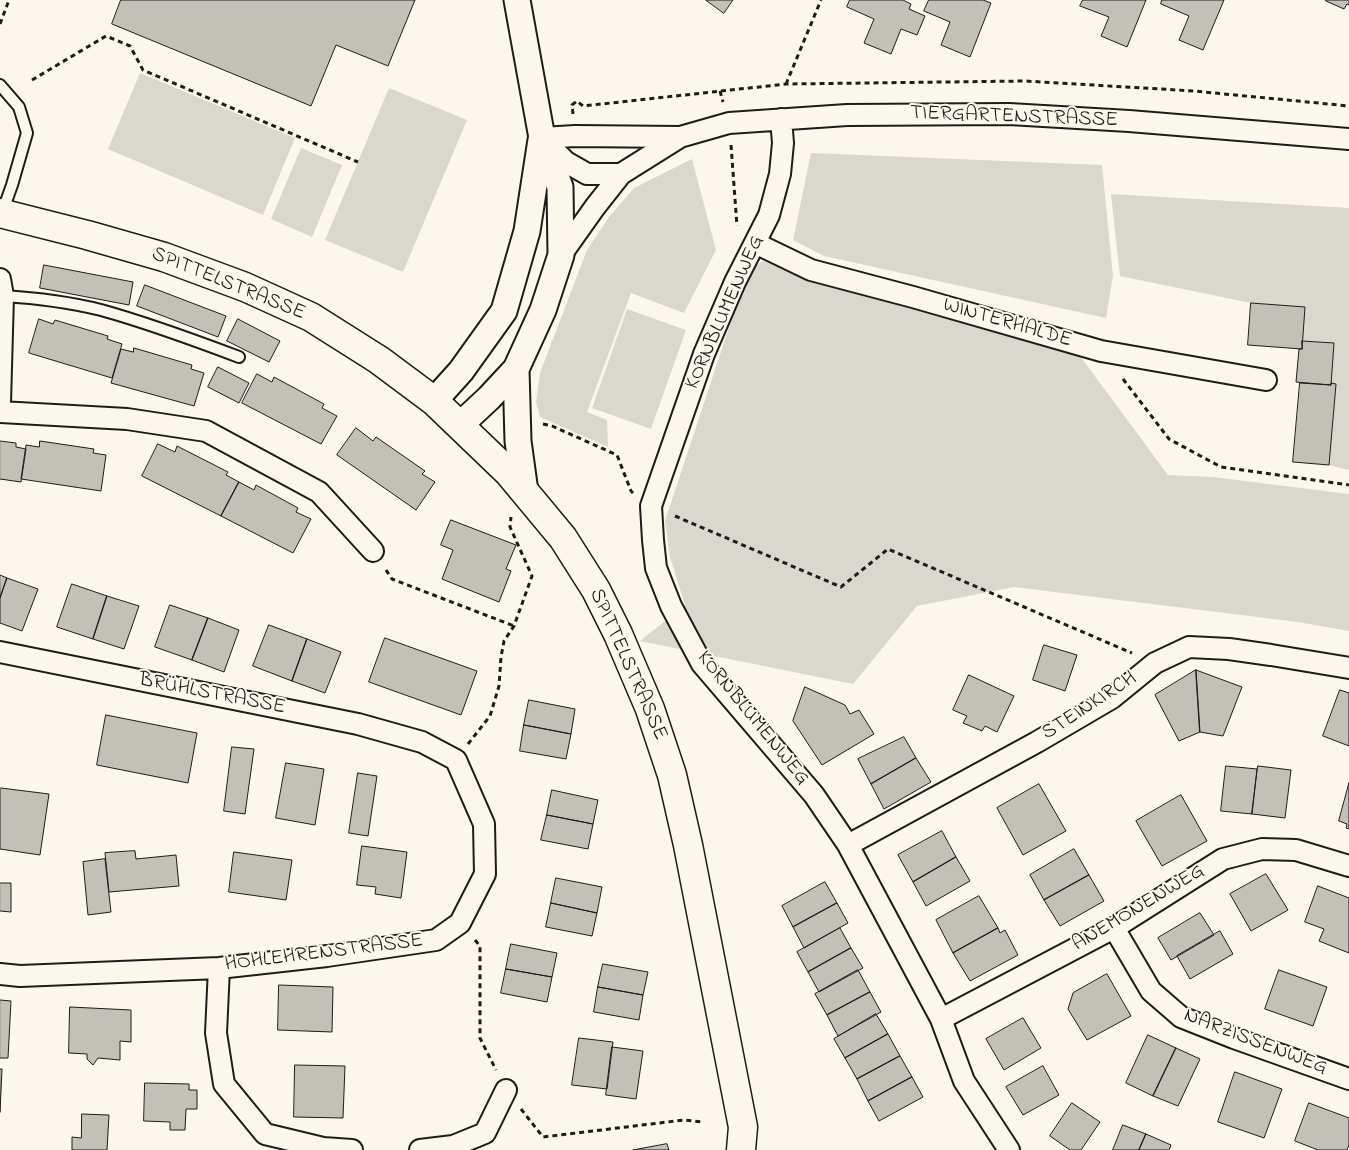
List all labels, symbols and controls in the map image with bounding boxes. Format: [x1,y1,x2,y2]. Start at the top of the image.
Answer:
street label: TIERGARTENSTRASSE [910,102,1118,134]
street label: KORNBLUMENWEG [681,232,771,394]
street label: SPITTELSTRASSE [147,243,309,327]
street label: WINTERHALDE [940,294,1074,354]
street label: SPITTELSTRASSE [582,585,672,745]
street label: KORNBLUMENWEG [690,647,814,791]
street label: STEINKIRCH [1038,667,1142,747]
street label: BRÜHLSTRASSE [137,668,287,722]
street label: ANEMONENWEG [1068,860,1210,958]
street label: HOHLEHRENSTRASSE [224,929,424,979]
street label: NARZISSENWEG [1180,1004,1330,1082]

